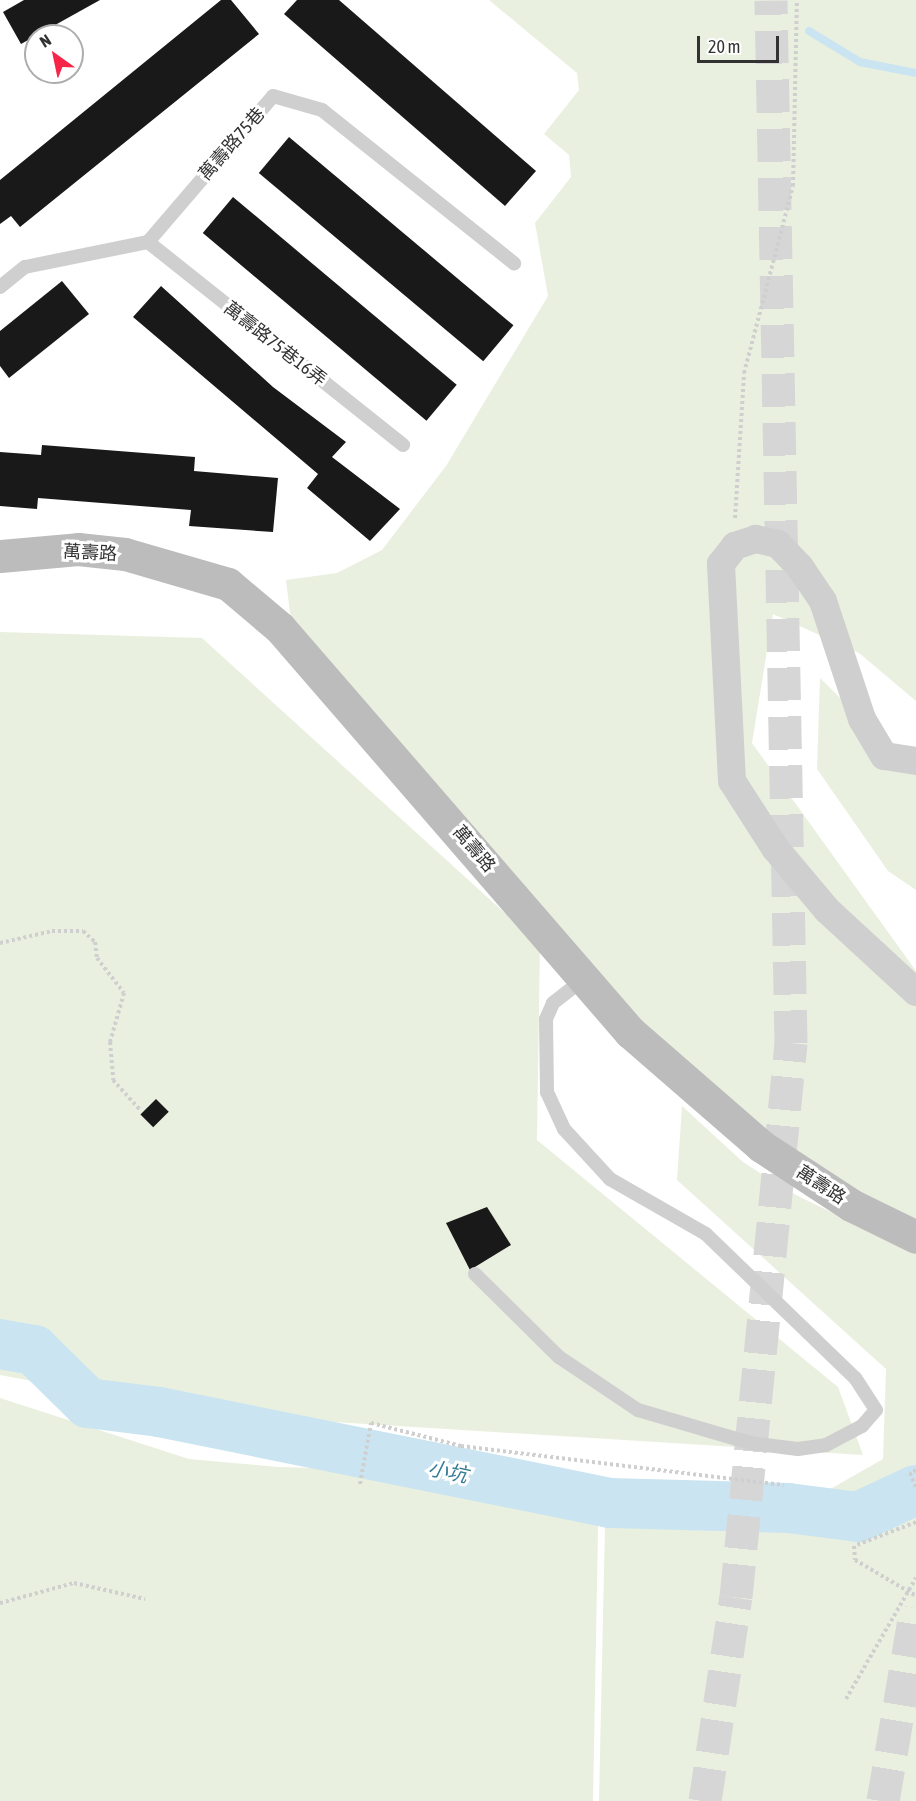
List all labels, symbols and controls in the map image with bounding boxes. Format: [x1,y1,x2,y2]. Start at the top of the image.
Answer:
north arrow [24,24,84,84]
scale bar [700,24,782,62]
text: N [36,30,54,51]
text: 20 m [708,36,740,57]
street label: 萬壽路75巷 [195,103,269,185]
street label: 萬壽路75巷16弄 [220,297,330,391]
street label: 萬壽路 [62,541,118,565]
street label: 萬壽路 [448,821,500,877]
street label: 萬壽路 [792,1161,850,1209]
water label: 小坑 [426,1455,470,1487]

